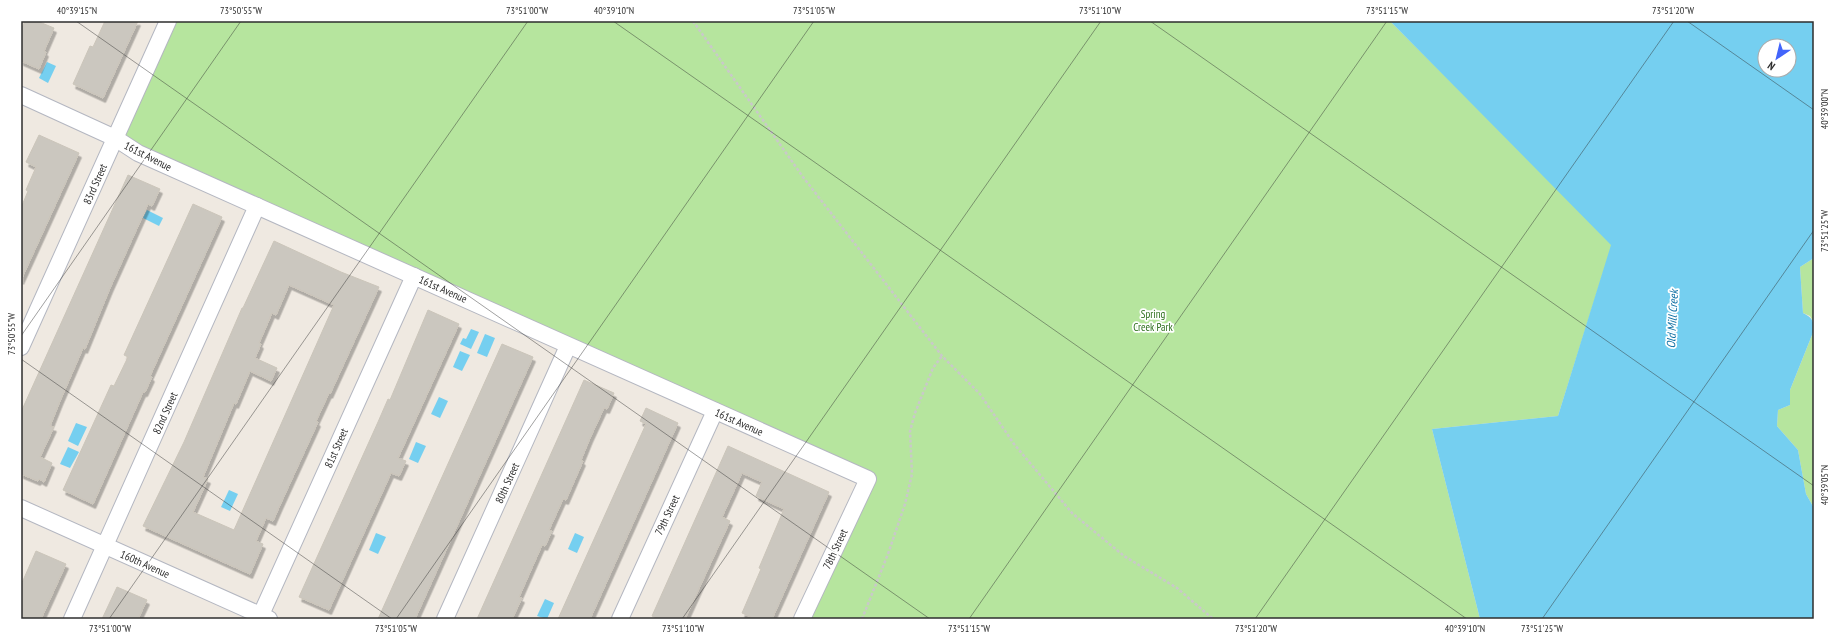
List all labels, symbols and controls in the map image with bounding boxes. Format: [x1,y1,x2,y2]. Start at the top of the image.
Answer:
text: 40°39'15"N [57,4,97,17]
text: 73°50'55"W [220,4,262,17]
text: 73°51'00"W [506,4,548,17]
text: 40°39'10"N [594,4,634,17]
text: 73°51'05"W [793,4,835,17]
text: 73°51'10"W [1079,4,1121,17]
text: 73°51'15"W [1366,4,1408,17]
text: 73°51'20"W [1652,4,1694,17]
north arrow [1757,38,1797,78]
text: N [1765,59,1778,74]
text: 40°39'00"N [1818,89,1831,129]
street label: 161st Avenue [122,138,175,174]
street label: 83rd Street [80,162,110,206]
text: 73°51'25"W [1818,210,1831,252]
street label: 161st Avenue [417,272,470,306]
water label: Old Mill Creek [1663,288,1681,349]
park label: Spring Creek Park [1133,307,1174,334]
text: 73°50'55"W [5,313,18,355]
street label: 82nd Street [150,390,180,436]
street label: 161st Avenue [713,405,766,439]
street label: 81st Street [321,426,351,470]
street label: 80th Street [492,461,522,505]
text: 40°39'05"N [1818,465,1831,505]
street label: 79th Street [652,493,682,537]
street label: 78th Street [820,527,850,571]
street label: 160th Avenue [118,547,172,581]
text: 73°51'00"W [89,622,131,635]
text: 73°51'05"W [375,622,417,635]
text: 73°51'10"W [662,622,704,635]
text: 73°51'15"W [948,622,990,635]
text: 73°51'20"W [1235,622,1277,635]
text: 40°39'10"N [1445,622,1485,635]
text: 73°51'25"W [1521,622,1563,635]

